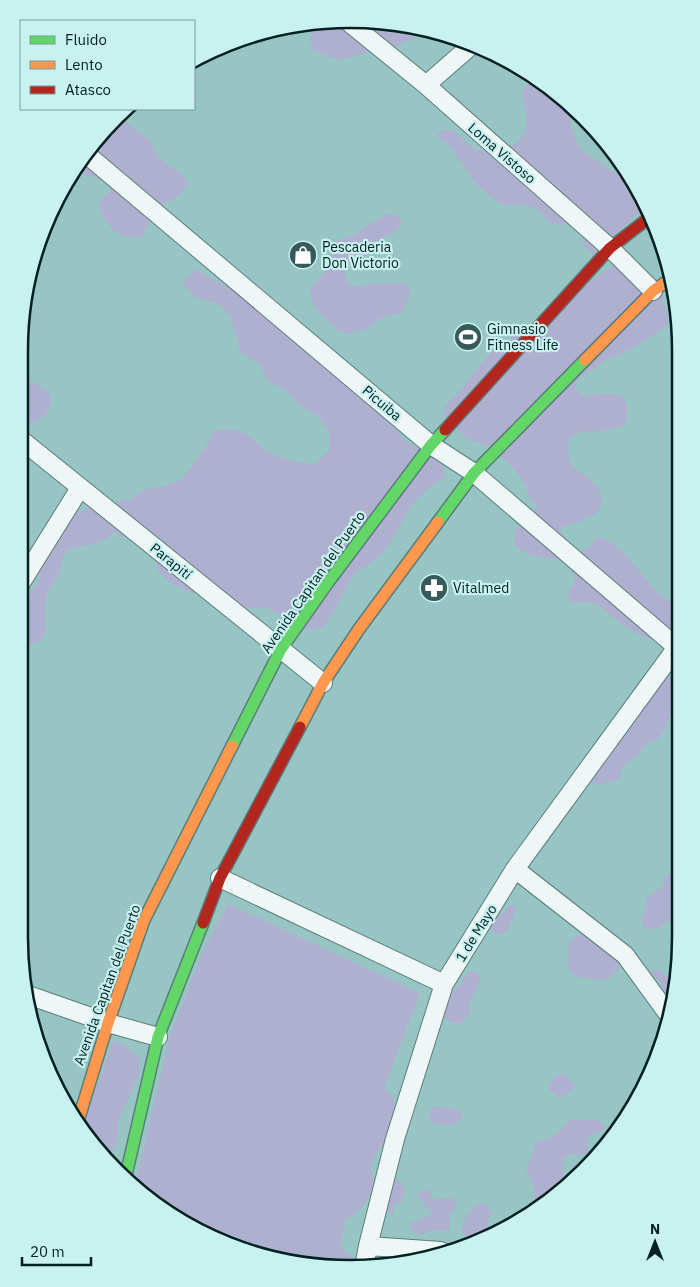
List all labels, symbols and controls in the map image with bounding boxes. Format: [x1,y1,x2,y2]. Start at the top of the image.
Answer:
legend [20,20,195,110]
text: Fluido [65,30,107,49]
text: Lento [65,55,103,74]
text: Atasco [65,80,111,99]
street label: Loma Vistoso [464,119,540,187]
place label: Pescaderia Don Victorio [322,238,399,272]
shop icon: Pescaderia Don Victorio [288,240,318,270]
place label: Gimnasio Fitness Life [487,320,559,354]
sports icon: Gimnasio Fitness Life [453,322,483,352]
street label: Picuiba [359,381,406,425]
street label: Avenida Capitan del Puerto [257,507,369,657]
street label: Parapití [147,539,196,584]
pharmacy icon: Vitalmed [419,573,449,603]
place label: Vitalmed [453,579,509,597]
street label: 1 de Mayo [451,901,501,965]
street label: Avenida Capitan del Puerto [69,902,145,1068]
north arrow [630,1217,680,1267]
text: N [650,1220,660,1238]
scale bar [22,1234,91,1266]
text: 20 m [30,1242,65,1261]

